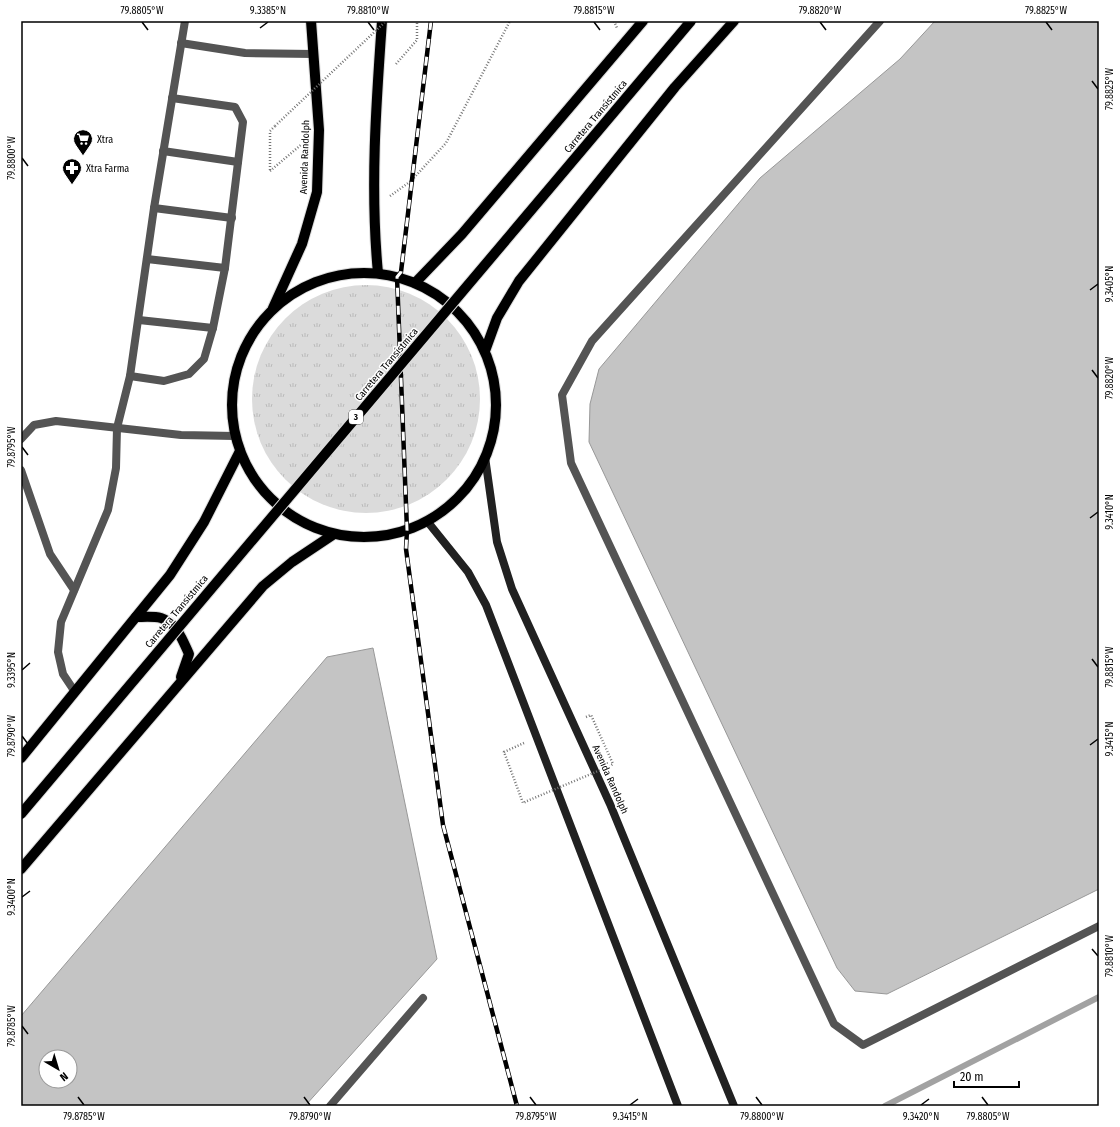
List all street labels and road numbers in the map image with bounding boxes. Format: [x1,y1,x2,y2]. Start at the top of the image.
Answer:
street label: Carretera Transístmica [561,77,630,155]
street label: Avenida Randolph [298,120,312,194]
street label: Carretera Transístmica [352,325,421,403]
road number: 3 [349,410,363,424]
street label: Carretera Transístmica [142,572,211,650]
street label: Avenida Randolph [589,743,631,816]

